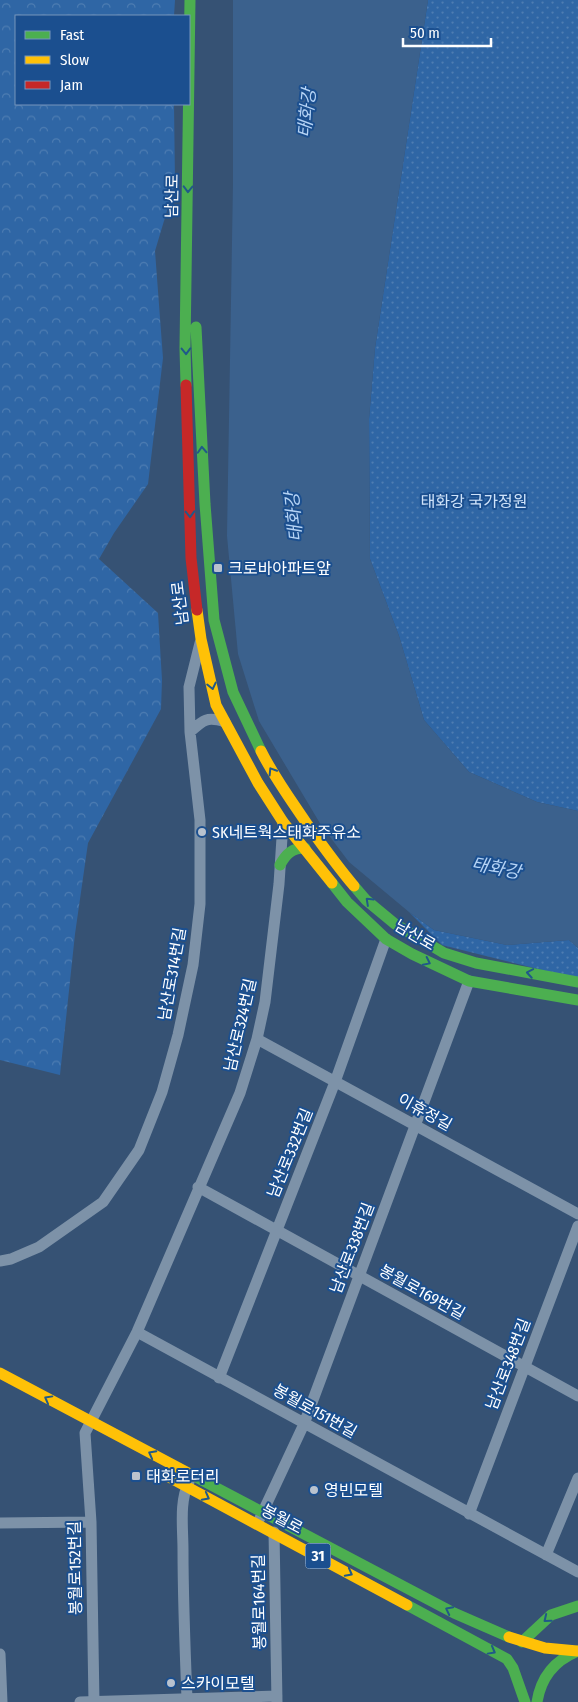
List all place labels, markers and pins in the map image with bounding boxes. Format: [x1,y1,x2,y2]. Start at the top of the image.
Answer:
place label: 크로바아파트앞 [228,559,331,578]
marker: 크로바아파트앞 [212,562,224,574]
place label: SK네트웍스태화주유소 [212,823,361,842]
marker: SK네트웍스태화주유소 [196,826,208,838]
place label: 태화로터리 [146,1467,220,1486]
marker: 태화로터리 [130,1470,142,1482]
place label: 영빈모텔 [324,1481,383,1500]
marker: 영빈모텔 [308,1484,320,1496]
place label: 스카이모텔 [181,1674,255,1693]
marker: 스카이모텔 [165,1677,177,1689]

